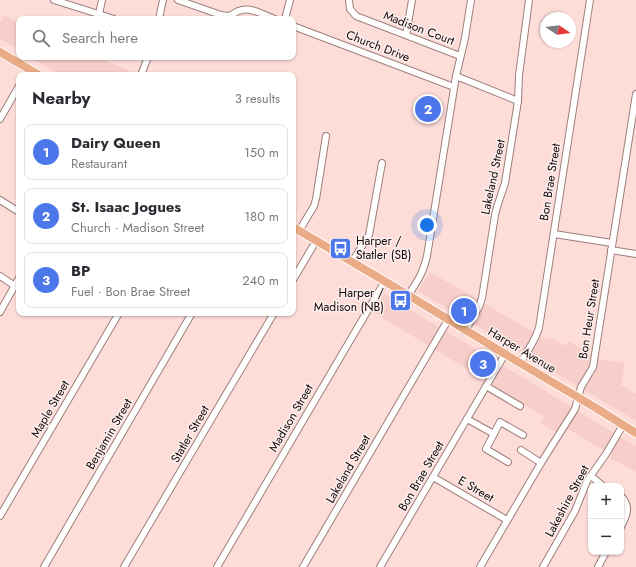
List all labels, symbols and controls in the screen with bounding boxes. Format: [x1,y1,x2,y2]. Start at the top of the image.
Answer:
street label: Madison Court [381,6,457,50]
north arrow [540,12,576,48]
search box [16,16,296,60]
street label: Church Drive [343,26,413,66]
icon: search [30,27,52,49]
text: Search here [62,27,138,49]
text: Nearby [32,86,90,110]
text: 3 results [235,89,280,108]
pin: 2 [415,94,441,124]
text: Dairy Queen [71,132,161,154]
street label: Lakeland Street [476,138,510,216]
street label: Bon Brae Street [535,142,565,222]
text: 1 [43,143,49,162]
text: 150 m [244,143,279,162]
text: Restaurant [71,154,127,173]
text: St. Isaac Jogues [71,196,181,218]
text: 2 [42,207,50,226]
text: 180 m [244,207,279,226]
your location [417,215,437,235]
text: Church · Madison Street [71,218,204,237]
place label: Harper / Statler (SB) [356,232,411,264]
bus stop icon: Harper / Statler (SB) [327,235,353,261]
text: BP [71,260,90,282]
text: 3 [42,271,50,290]
text: 240 m [242,271,279,290]
street label: Bon Heur Street [574,278,604,360]
text: Fuel · Bon Brae Street [71,282,190,301]
place label: Harper / Madison (NB) [314,284,384,316]
bus stop icon: Harper / Madison (NB) [387,287,413,313]
pin: 1 [451,296,477,326]
street label: Harper Avenue [485,323,559,377]
pin: 3 [470,349,496,379]
street label: Maple Street [26,377,74,441]
street label: Madison Street [264,381,318,455]
street label: Benjamin Street [81,395,137,473]
street label: Statler Street [166,402,214,466]
street label: Lakeland Street [321,431,375,507]
street label: Bon Brae Street [394,438,448,514]
street label: Lakeshire Street [540,462,594,540]
street label: E Street [455,471,497,507]
map controls [588,483,624,555]
button: + [588,483,624,519]
button: − [588,519,624,555]

